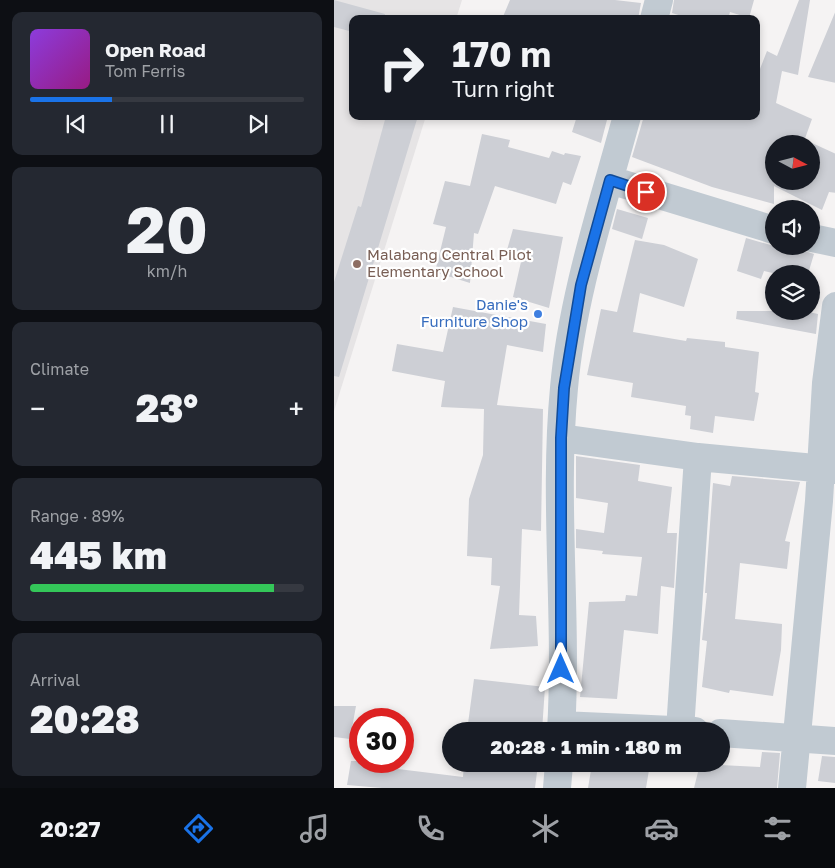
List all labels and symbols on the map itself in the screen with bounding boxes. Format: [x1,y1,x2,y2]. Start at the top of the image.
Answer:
north arrow [765,135,820,190]
pin [625,171,667,213]
place label: Malabang Central Pilot Elementary School [367,245,532,280]
marker: Malabang Central Pilot Elementary School [351,258,363,270]
place label: Danie's Furniture Shop [421,295,528,330]
marker: Danie's Furniture Shop [532,308,544,320]
position arrow [534,642,586,694]
speed limit sign: 30 [349,708,414,773]

